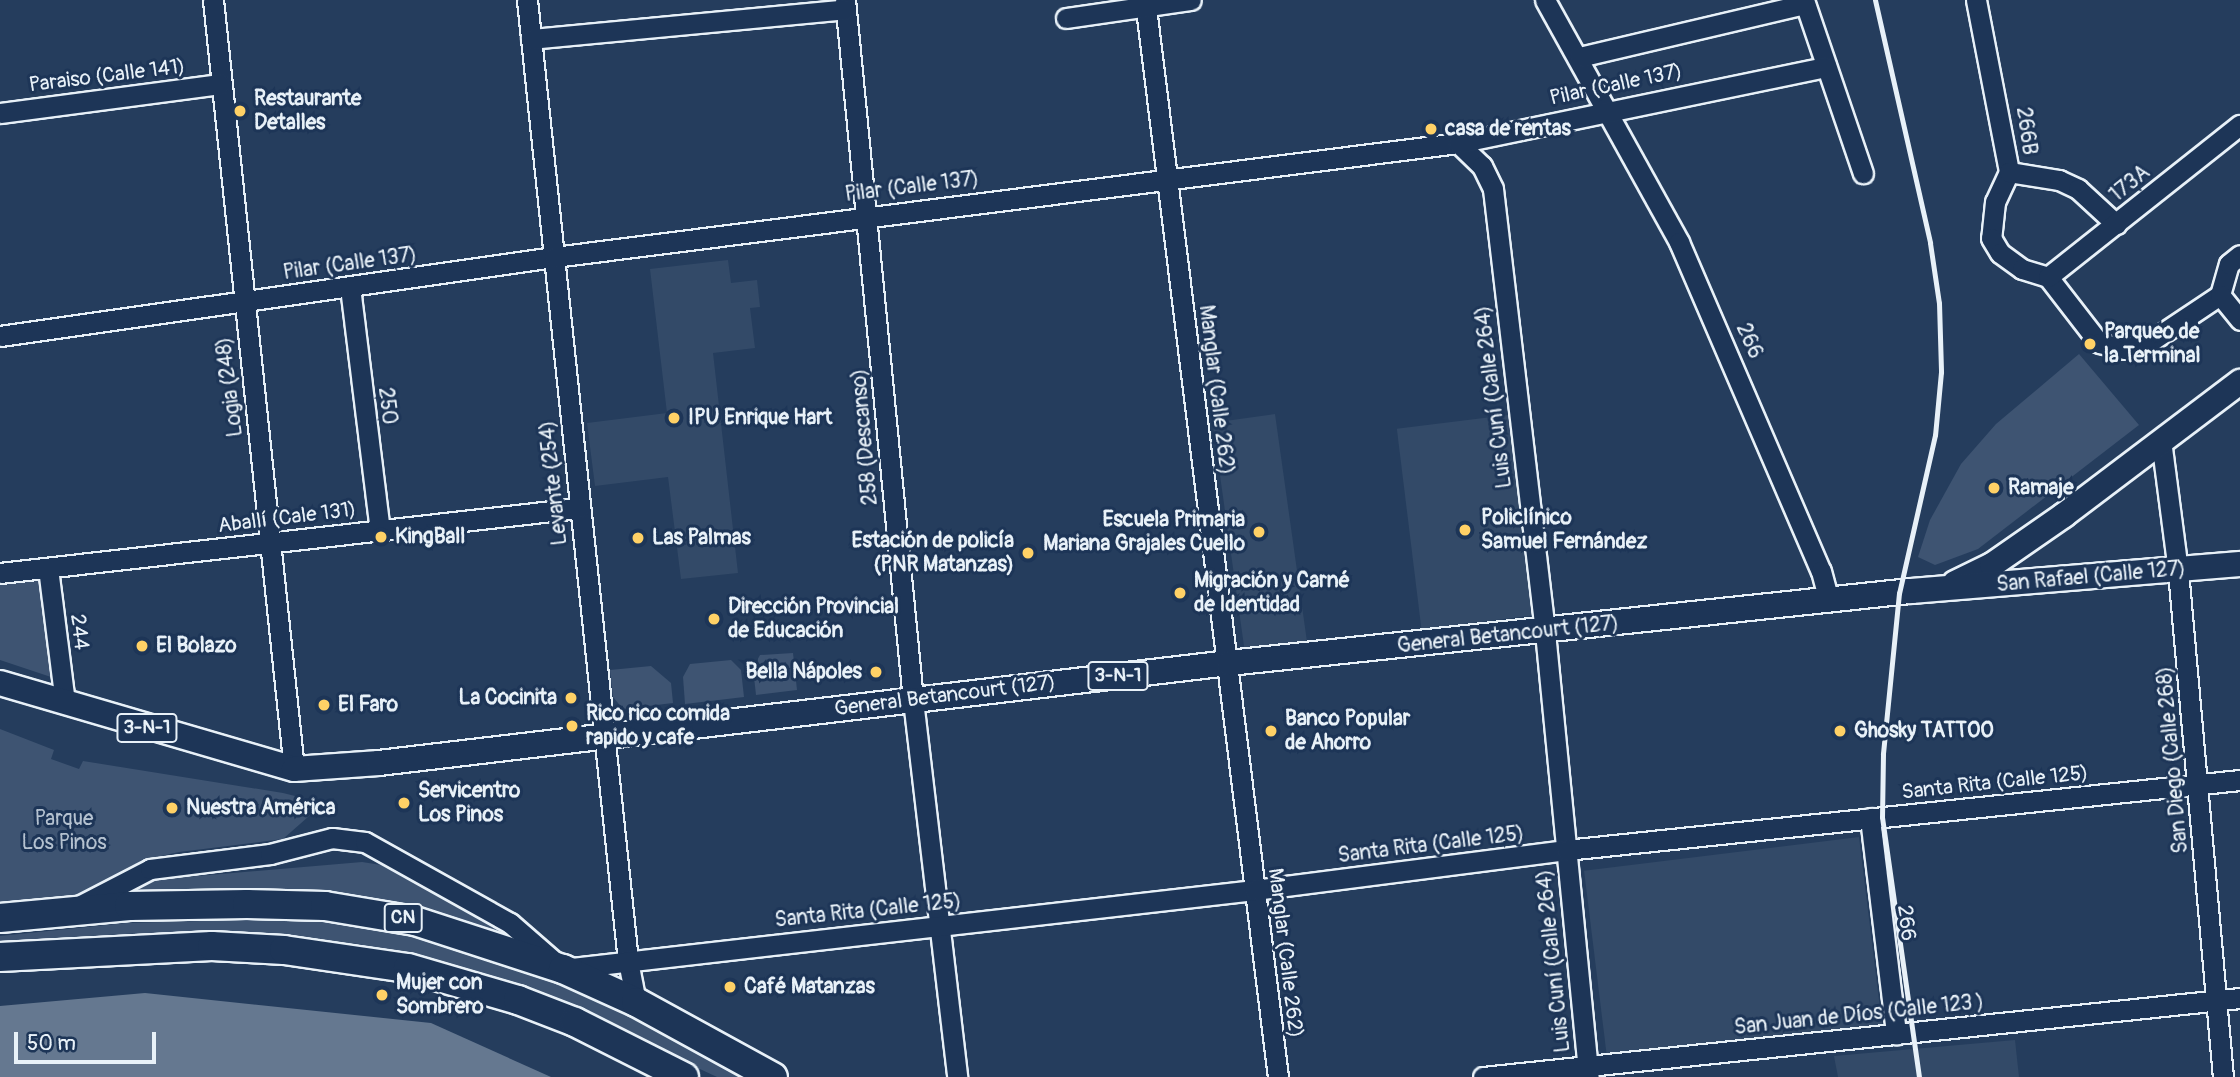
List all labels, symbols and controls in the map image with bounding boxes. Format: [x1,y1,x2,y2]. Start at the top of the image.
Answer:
street label: Paraiso (Calle 141) [28,54,186,98]
street label: Pilar (Calle 137) [1547,59,1685,111]
place label: Restaurante Detalles [254,86,361,136]
marker: Restaurante Detalles [232,103,248,119]
street label: 266B [2010,105,2042,157]
place label: casa de rentas [1445,116,1571,142]
marker: casa de rentas [1423,121,1439,137]
street label: 173A [2105,160,2155,208]
street label: Pilar (Calle 137) [844,166,980,208]
street label: Pilar (Calle 137) [281,242,419,286]
street label: Manglar (Calle 262) [1193,304,1239,476]
street label: Luis Cuní (Calle 264) [1470,304,1518,490]
street label: 266 [1730,319,1768,363]
place label: Parqueo de la Terminal [2104,319,2200,369]
street label: Logia (248) [211,336,249,438]
marker: Parqueo de la Terminal [2082,336,2098,352]
street label: 258 (Descanso) [846,368,884,506]
street label: 250 [372,386,402,426]
place label: IPU Enrique Hart [688,405,832,431]
marker: IPU Enrique Hart [666,410,682,426]
street label: Levante (254) [535,419,573,547]
place label: Ramaje [2008,475,2074,501]
marker: Ramaje [1986,480,2002,496]
street label: Aballí (Cale 131) [216,497,358,539]
place label: Policlínico Samuel Fernández [1481,505,1647,555]
place label: Escuela Primaria Mariana Grajales Cuello [1043,507,1245,557]
marker: Policlínico Samuel Fernández [1455,520,1475,540]
place label: KingBall [395,524,465,550]
marker: Escuela Primaria Mariana Grajales Cuello [1251,524,1267,540]
place label: Las Palmas [652,525,751,551]
place label: Estación de policía (PNR Matanzas) [851,528,1014,578]
marker: KingBall [373,529,389,545]
marker: Las Palmas [630,530,646,546]
marker: Estación de policía (PNR Matanzas) [1020,545,1036,561]
street label: San Rafael (Calle 127) [1995,556,2187,598]
place label: Migración y Carné de Identidad [1194,568,1350,618]
marker: Migración y Carné de Identidad [1172,585,1188,601]
place label: Dirección Provincial de Educación [728,594,899,644]
marker: Dirección Provincial de Educación [706,611,722,627]
street label: General Betancourt (127) [1396,611,1620,659]
street label: 244 [64,613,94,651]
place label: El Bolazo [156,633,237,659]
marker: El Bolazo [134,638,150,654]
place label: Bella Nápoles [746,659,862,685]
road number: 3-N-1 [1086,660,1150,692]
marker: Bella Nápoles [868,664,884,680]
street label: San Diego (Calle 268) [2152,665,2194,855]
street label: General Betancourt (127) [833,670,1057,722]
place label: La Cocinita [459,685,557,711]
marker: La Cocinita [563,690,579,706]
place label: El Faro [338,692,398,718]
marker: El Faro [316,697,332,713]
place label: Rico rico comida rapido y cafe [586,701,730,751]
place label: Banco Popular de Ahorro [1285,706,1410,756]
road number: 3-N-1 [116,712,178,744]
marker: Rico rico comida rapido y cafe [564,718,580,734]
place label: Ghosky TATTOO [1854,718,1994,744]
marker: Banco Popular de Ahorro [1263,723,1279,739]
marker: Ghosky TATTOO [1832,723,1848,739]
street label: Santa Rita (Calle 125) [1900,761,2090,805]
place label: Servicentro Los Pinos [418,778,520,828]
place label: Nuestra América [186,795,335,821]
marker: Servicentro Los Pinos [396,795,412,811]
marker: Nuestra América [164,800,180,816]
park label: Parque Los Pinos [21,806,107,856]
street label: Santa Rita (Calle 125) [1336,821,1526,869]
street label: Manglar (Calle 262) [1262,867,1308,1039]
street label: Luis Cuní (Calle 264) [1532,868,1576,1054]
street label: Santa Rita (Calle 125) [773,889,963,933]
road number: CN [382,902,424,934]
street label: 266 [1891,904,1921,942]
place label: Mujer con Sombrero [396,970,484,1020]
place label: Café Matanzas [744,974,875,1000]
marker: Café Matanzas [722,979,738,995]
marker: Mujer con Sombrero [374,987,390,1003]
street label: San Juan de Díos (Calle 123 ) [1733,989,1985,1041]
scale bar [18,1018,159,1062]
text: 50 m [27,1030,76,1057]

